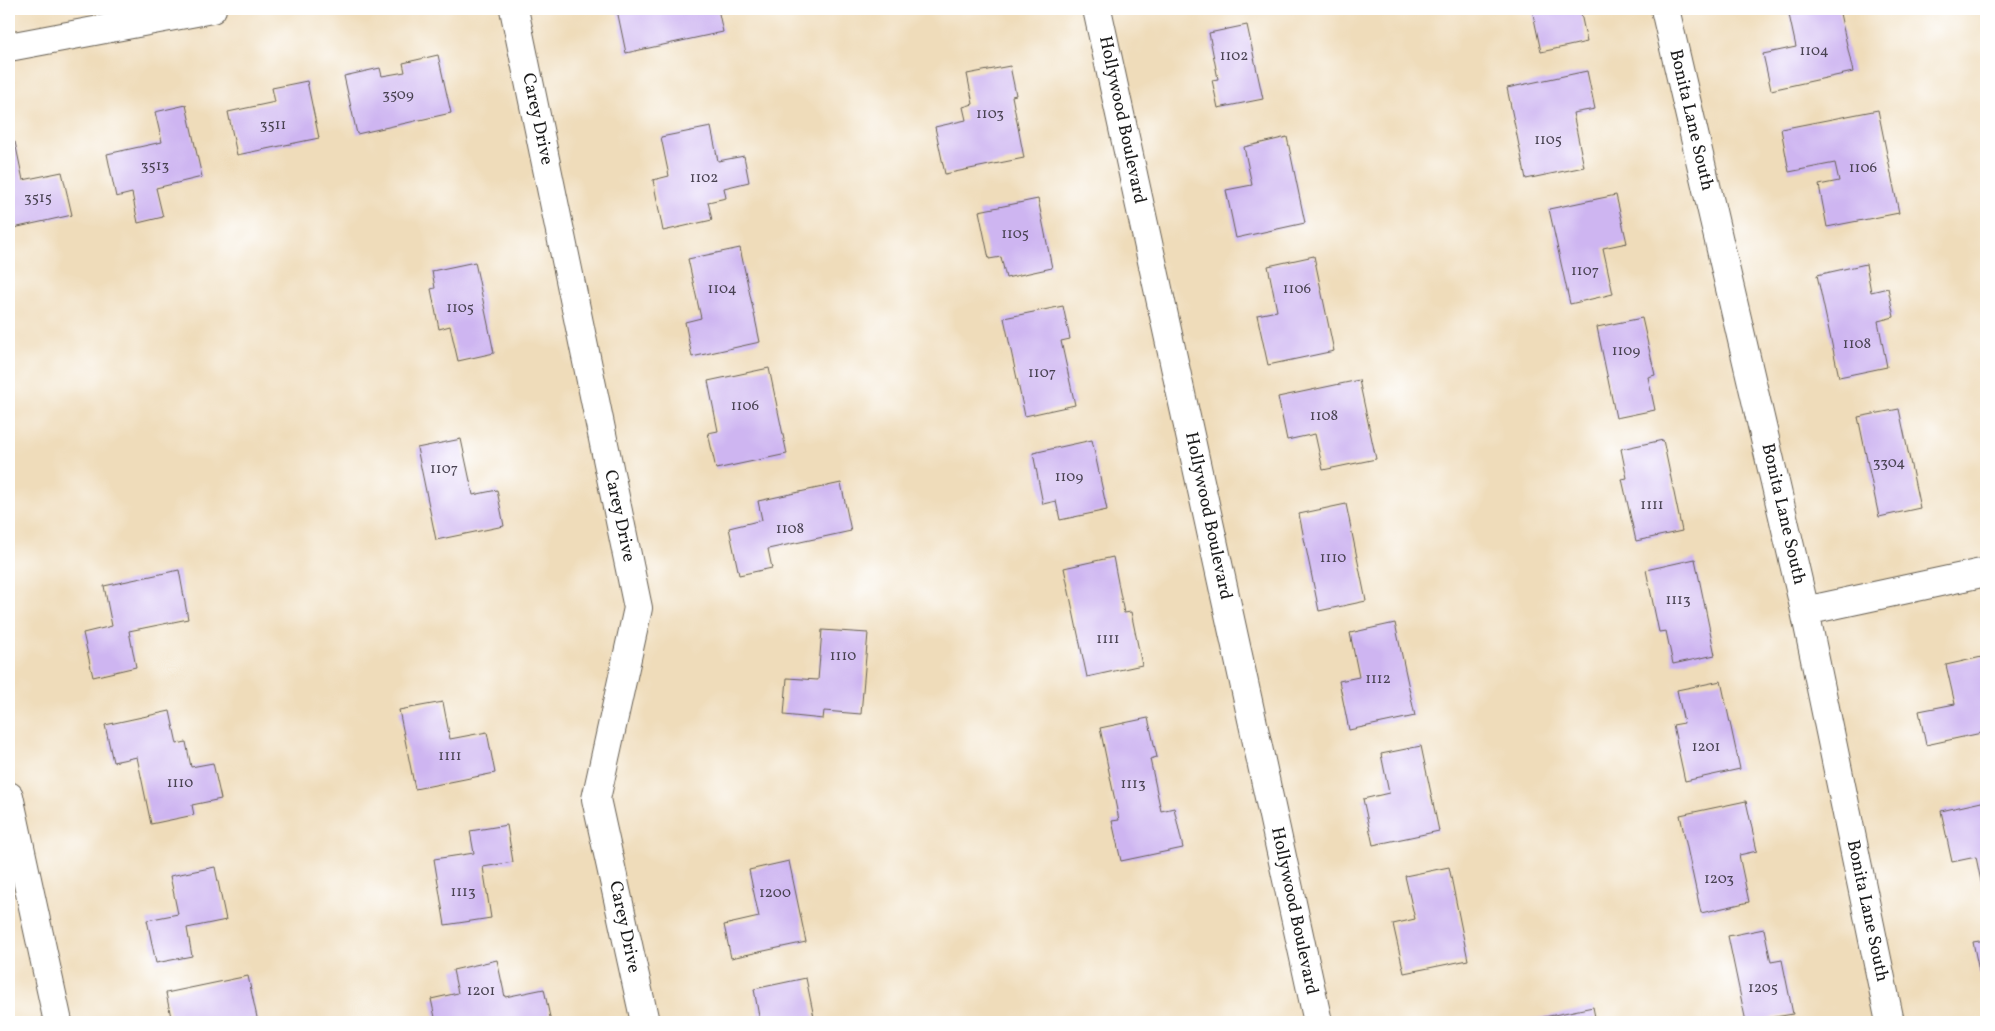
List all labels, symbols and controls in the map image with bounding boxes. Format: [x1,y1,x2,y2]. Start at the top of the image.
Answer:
street label: Hollywood Boulevard [1092,34,1152,206]
house number: 1104 [1799,41,1829,62]
house number: 1102 [1220,46,1248,67]
street label: Bonita Lane South [1663,47,1719,193]
street label: Carey Drive [515,71,559,167]
house number: 3509 [382,85,414,106]
house number: 1103 [976,104,1004,125]
house number: 3511 [260,115,286,136]
house number: 1105 [1534,130,1562,151]
house number: 3513 [141,156,169,177]
house number: 1106 [1849,158,1877,179]
house number: 1102 [690,168,718,189]
house number: 3515 [24,188,52,209]
house number: 1105 [1001,224,1029,245]
house number: 1107 [1571,261,1599,282]
house number: 1104 [707,279,737,300]
house number: 1106 [1283,279,1311,300]
house number: 1105 [446,298,474,319]
house number: 1108 [1843,334,1871,355]
house number: 1109 [1612,341,1641,362]
house number: 1107 [1028,363,1056,384]
house number: 1106 [731,396,759,417]
house number: 1108 [1310,406,1338,427]
street label: Hollywood Boulevard [1178,430,1238,602]
street label: Bonita Lane South [1755,441,1811,587]
house number: 3304 [1873,453,1905,474]
house number: 1107 [430,459,458,480]
house number: 1109 [1055,467,1084,488]
street label: Carey Drive [597,468,641,564]
house number: 1111 [1640,495,1664,516]
house number: 1108 [776,519,804,540]
house number: 1110 [1320,548,1346,569]
house number: 1113 [1665,590,1691,611]
house number: 1111 [1096,629,1120,650]
house number: 1110 [830,646,856,667]
house number: 1112 [1365,669,1391,690]
house number: 1201 [1692,737,1720,758]
house number: 1111 [438,746,462,767]
house number: 1110 [167,773,193,794]
house number: 1113 [1120,774,1146,795]
street label: Hollywood Boulevard [1264,825,1324,997]
street label: Bonita Lane South [1840,838,1894,985]
house number: 1203 [1704,869,1734,890]
street label: Carey Drive [602,879,646,975]
house number: 1113 [450,882,476,903]
house number: 1200 [759,883,791,904]
house number: 1205 [1748,978,1778,999]
house number: 1201 [467,981,495,1002]

